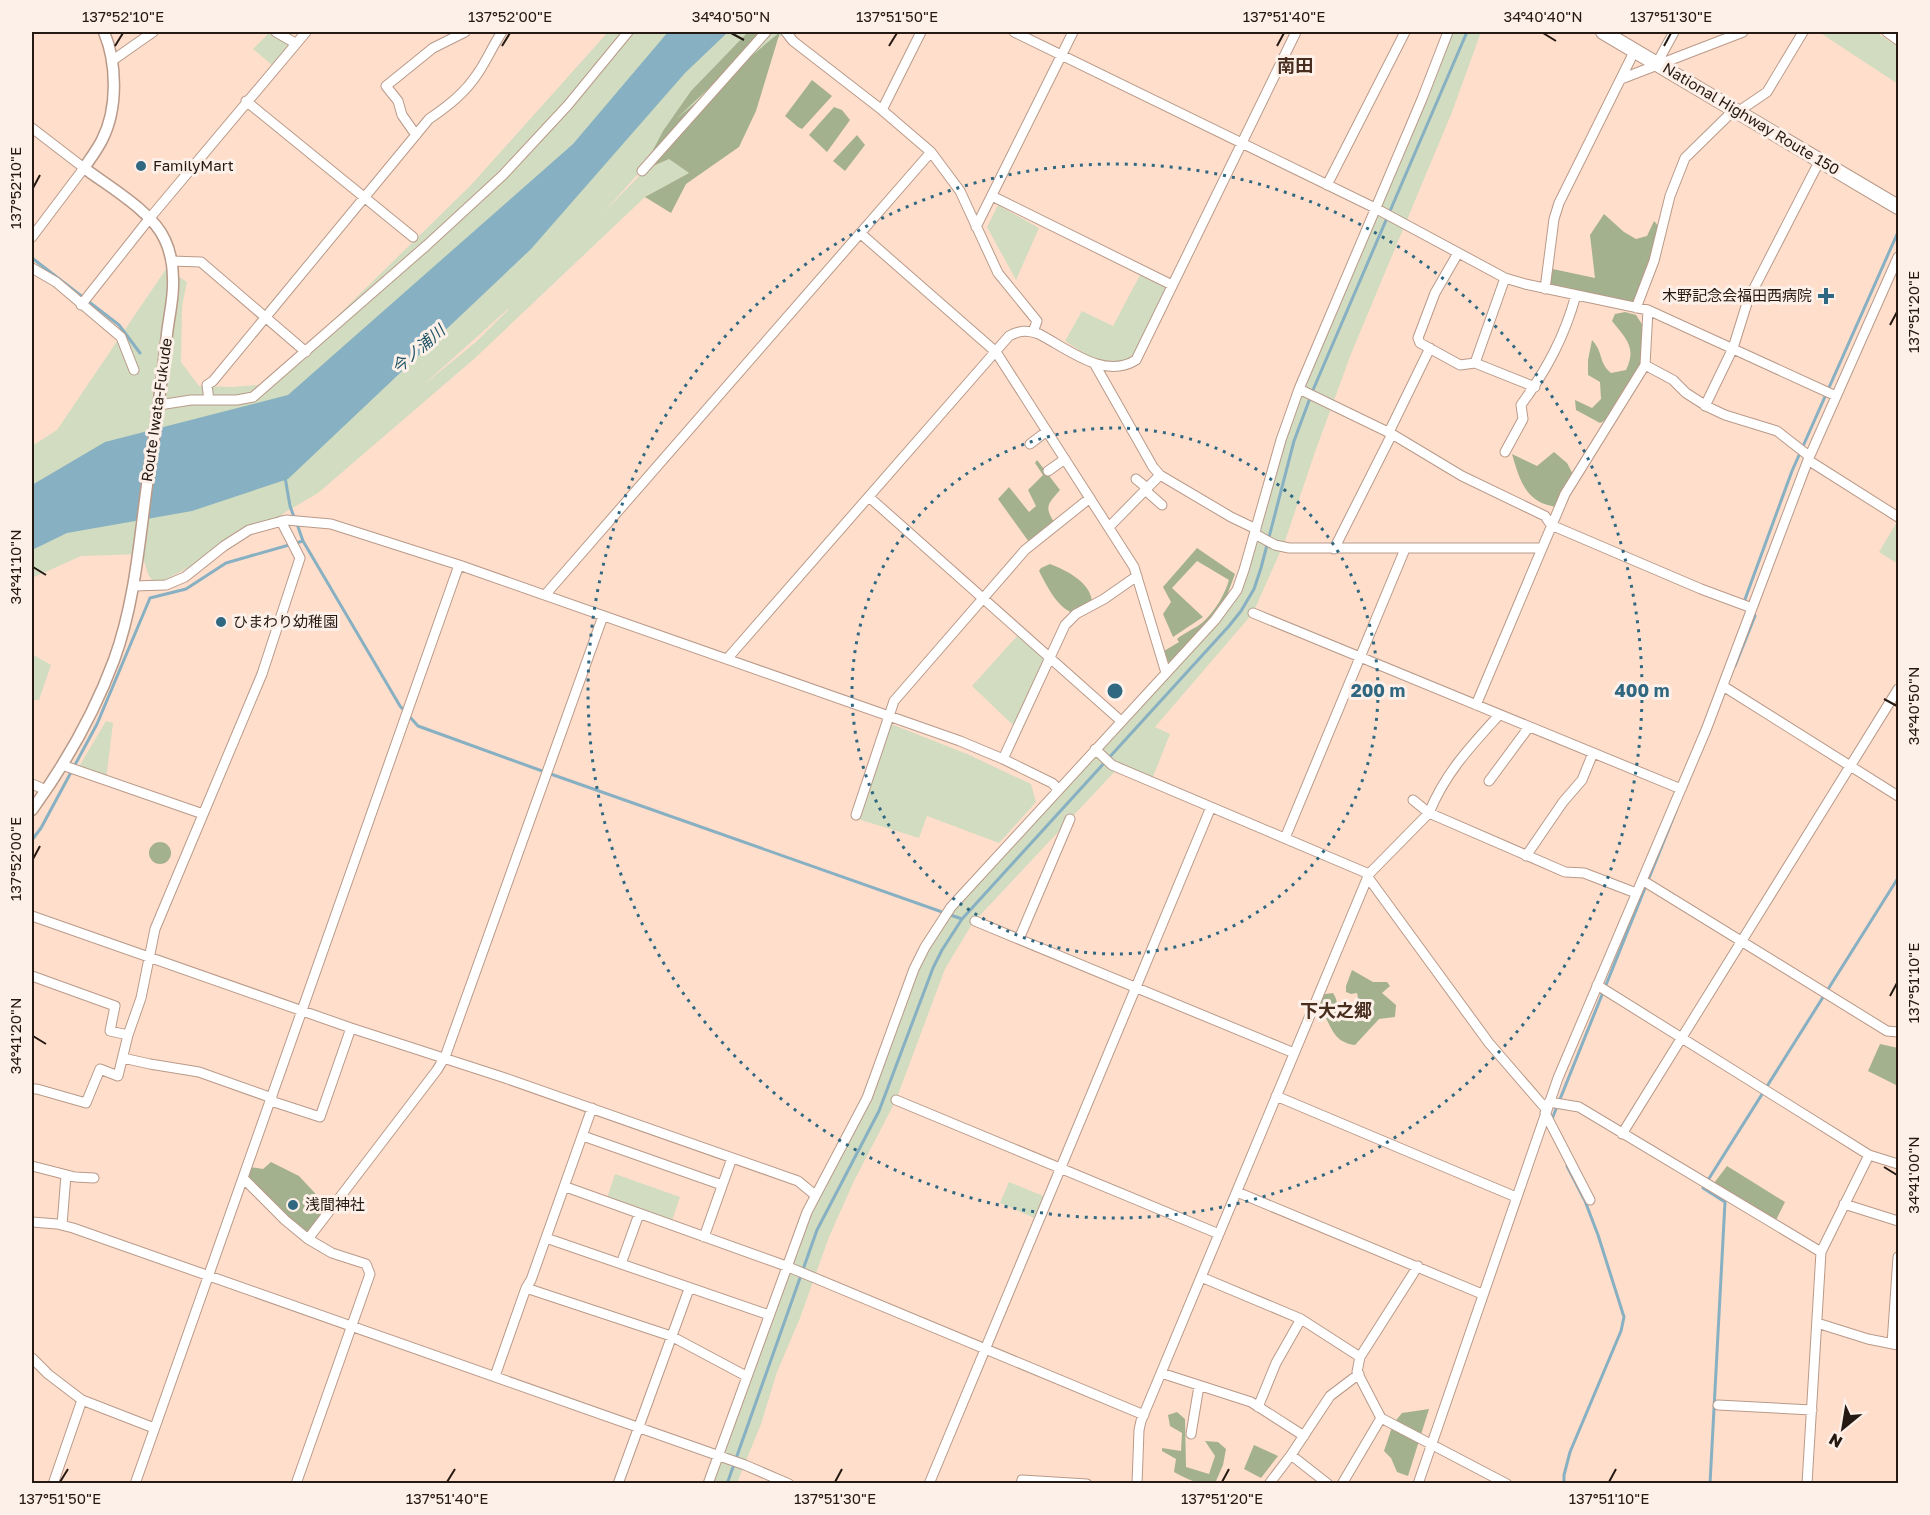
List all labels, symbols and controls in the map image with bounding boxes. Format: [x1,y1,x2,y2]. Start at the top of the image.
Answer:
text: 137°52'10"E [82,7,164,25]
text: 137°52'00"E [468,7,552,25]
text: 34°40'50"N [692,7,770,25]
text: 137°51'50"E [856,7,938,25]
text: 137°51'40"E [1243,7,1325,25]
text: 34°40'40"N [1503,7,1583,25]
text: 137°51'30"E [1630,7,1712,25]
district label: 南田 [1277,54,1313,76]
street label: National Highway Route 150 [1660,58,1843,178]
text: 137°52'10"E [6,147,24,229]
place label: FamilyMart [153,156,234,174]
marker: FamilyMart [134,159,148,173]
text: 137°51'20"E [1904,271,1922,353]
place label: 木野記念会福田西病院 [1662,286,1812,304]
marker: 木野記念会福田西病院 [1817,287,1835,305]
water label: 今ノ浦川 [387,319,450,378]
street label: Route Iwata-Fukude [137,336,175,483]
text: 34°41'10"N [6,529,24,605]
place label: ひまわり幼稚園 [233,612,338,630]
marker: ひまわり幼稚園 [214,615,228,629]
text: 34°40'50"N [1904,667,1922,745]
text: 200 m [1351,679,1405,701]
text: 400 m [1615,679,1669,701]
centre of rings [1105,681,1125,701]
text: 137°52'00"E [6,817,24,901]
text: 137°51'10"E [1904,943,1922,1023]
text: 34°41'20"N [6,998,24,1074]
district label: 下大之郷 [1300,999,1372,1021]
text: 34°41'00"N [1904,1136,1922,1214]
place label: 浅間神社 [305,1195,365,1213]
marker: 浅間神社 [286,1198,300,1212]
north arrow [1813,1398,1873,1458]
text: N [1825,1429,1846,1453]
text: 137°51'50"E [19,1489,101,1507]
text: 137°51'40"E [406,1489,488,1507]
text: 137°51'30"E [794,1489,876,1507]
text: 137°51'20"E [1181,1489,1263,1507]
text: 137°51'10"E [1569,1489,1649,1507]

